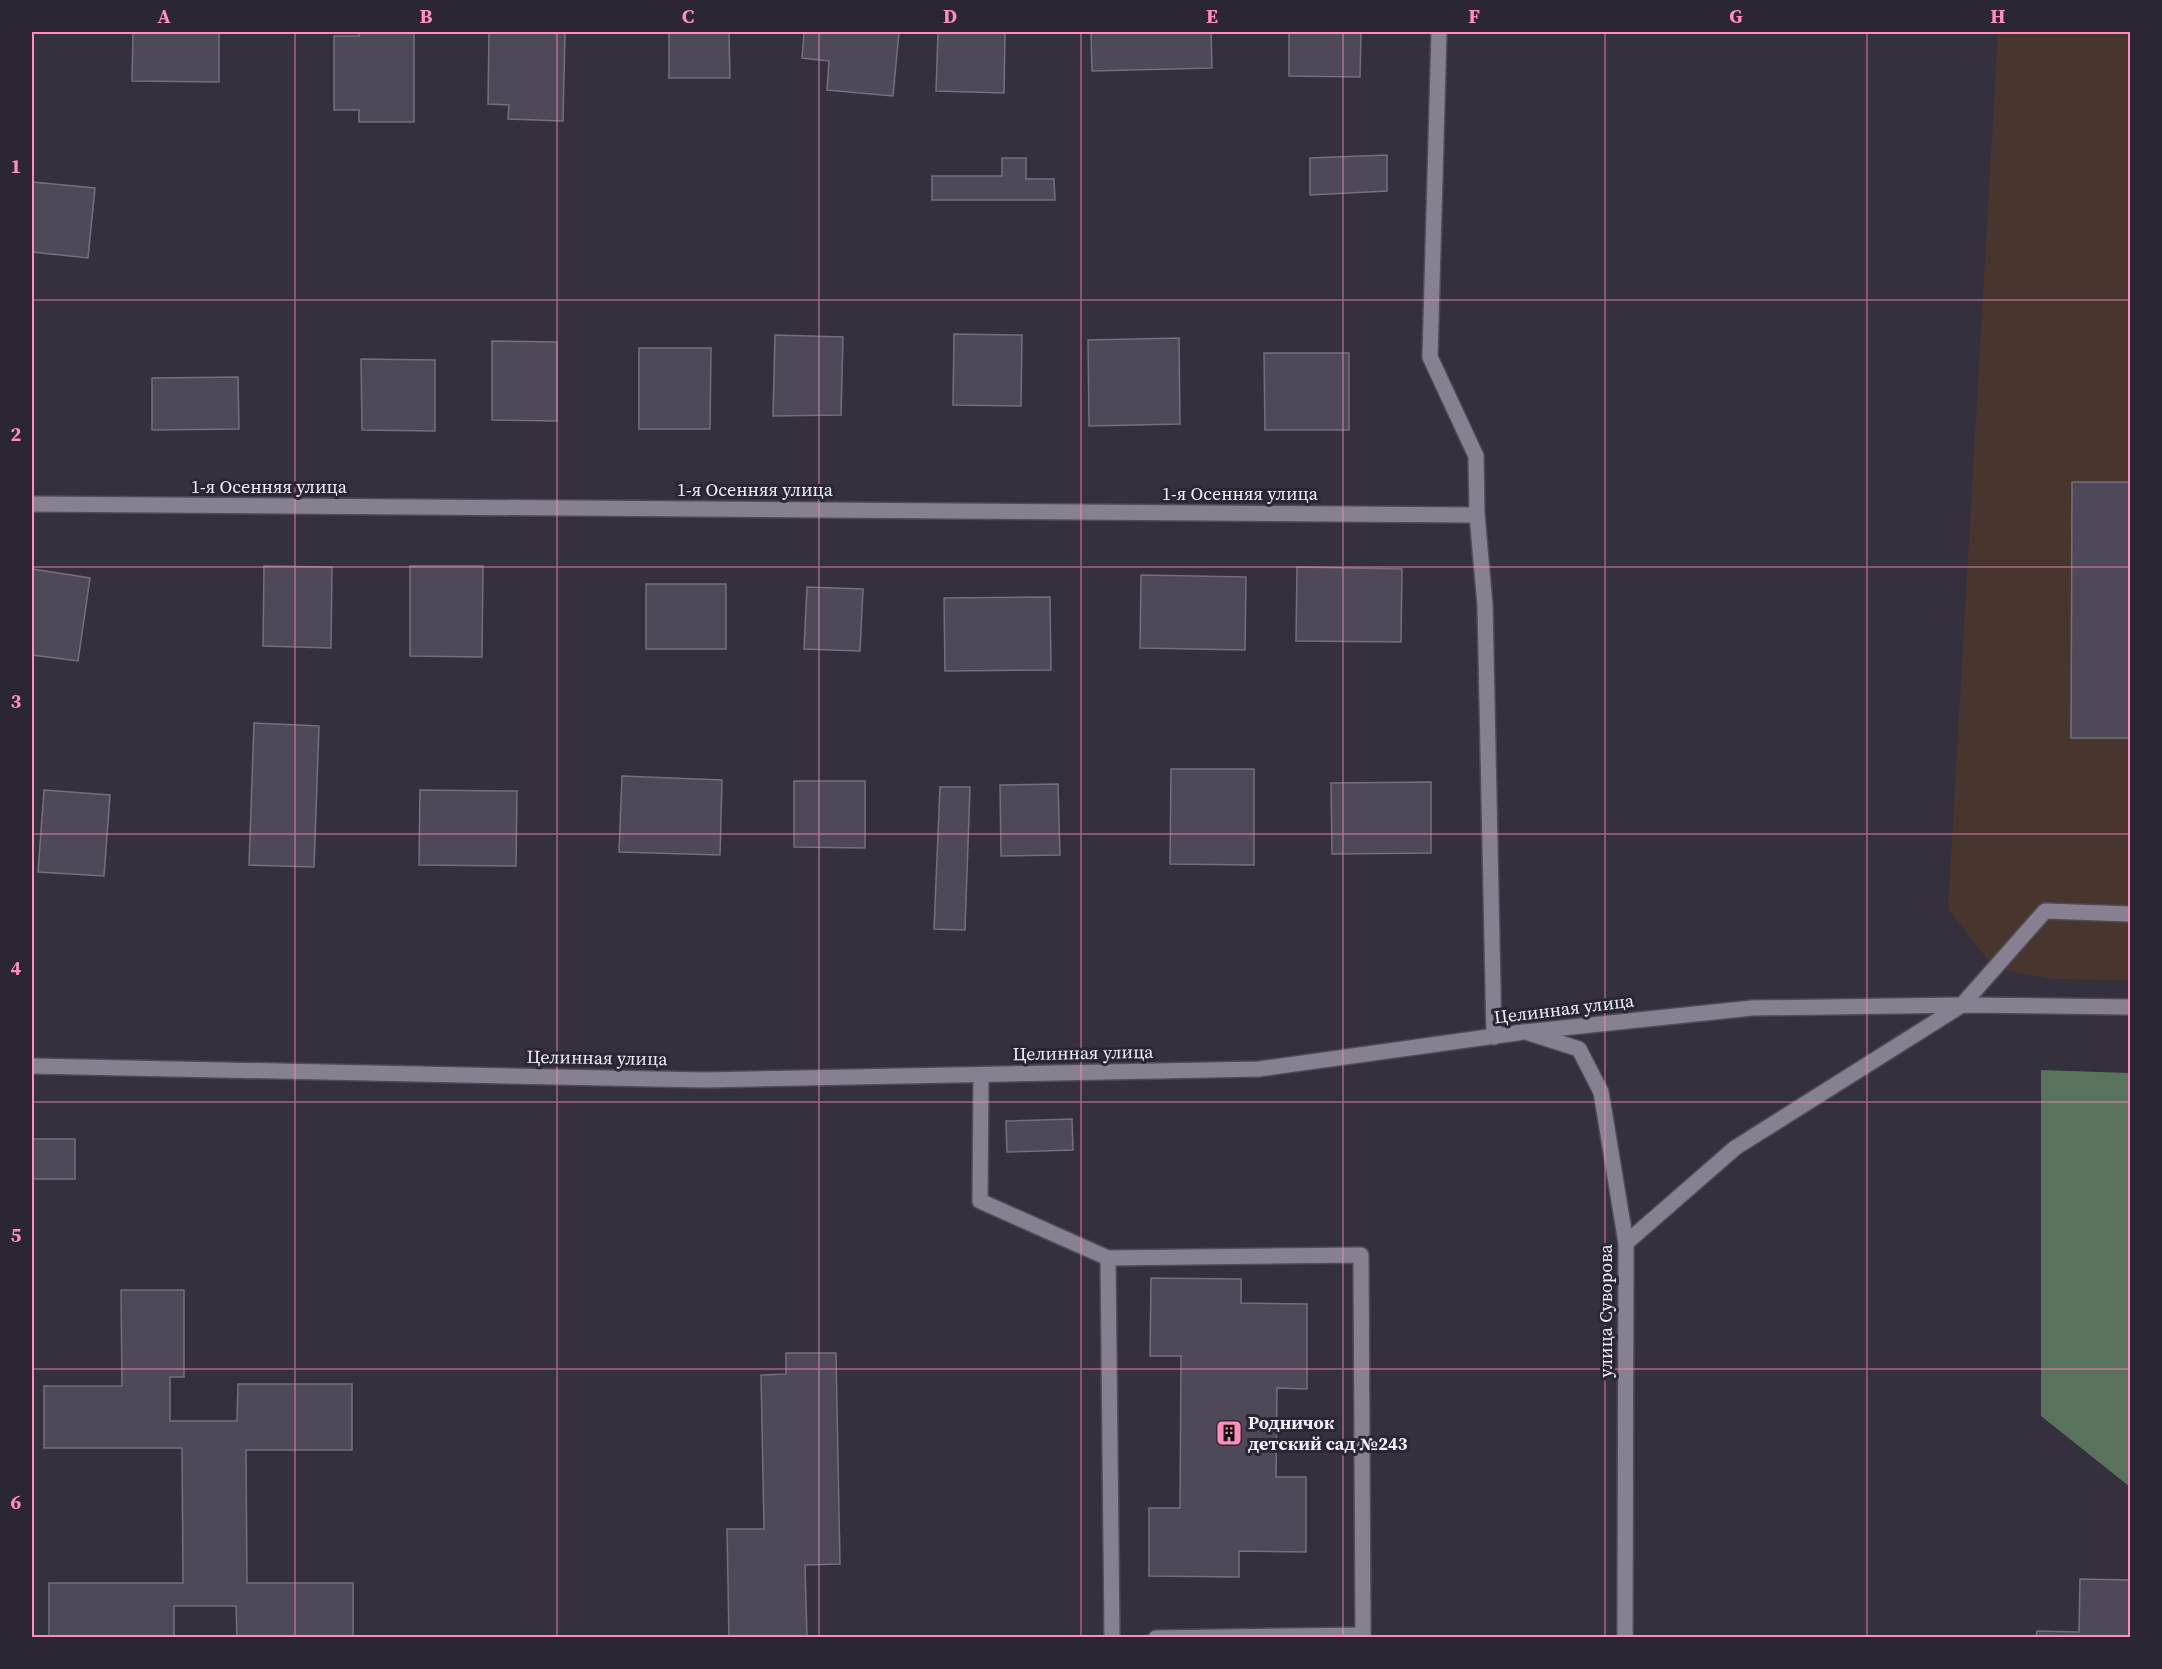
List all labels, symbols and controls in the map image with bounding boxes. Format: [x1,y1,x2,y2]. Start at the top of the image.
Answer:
text: A [157,2,171,30]
text: B [419,2,433,30]
text: C [682,2,694,30]
text: D [943,2,957,30]
text: E [1206,2,1218,30]
text: F [1468,2,1480,30]
text: G [1729,2,1743,30]
text: H [1990,2,2006,30]
text: 1 [11,152,21,180]
text: 2 [11,420,22,448]
street label: 1-я Осенняя улица [191,474,348,499]
street label: 1-я Осенняя улица [677,477,834,502]
street label: 1-я Осенняя улица [1162,481,1319,506]
text: 3 [11,687,22,715]
text: 4 [11,954,22,982]
street label: Целинная улица [1493,987,1636,1029]
street label: Целинная улица [1012,1039,1154,1066]
street label: Целинная улица [526,1044,668,1071]
text: 5 [11,1221,22,1249]
street label: улица Суворова [1593,1244,1618,1378]
place label: Родничок детский сад №243 [1248,1410,1408,1456]
building icon: Родничок детский сад №243 [1214,1418,1244,1448]
text: 6 [11,1488,22,1516]

